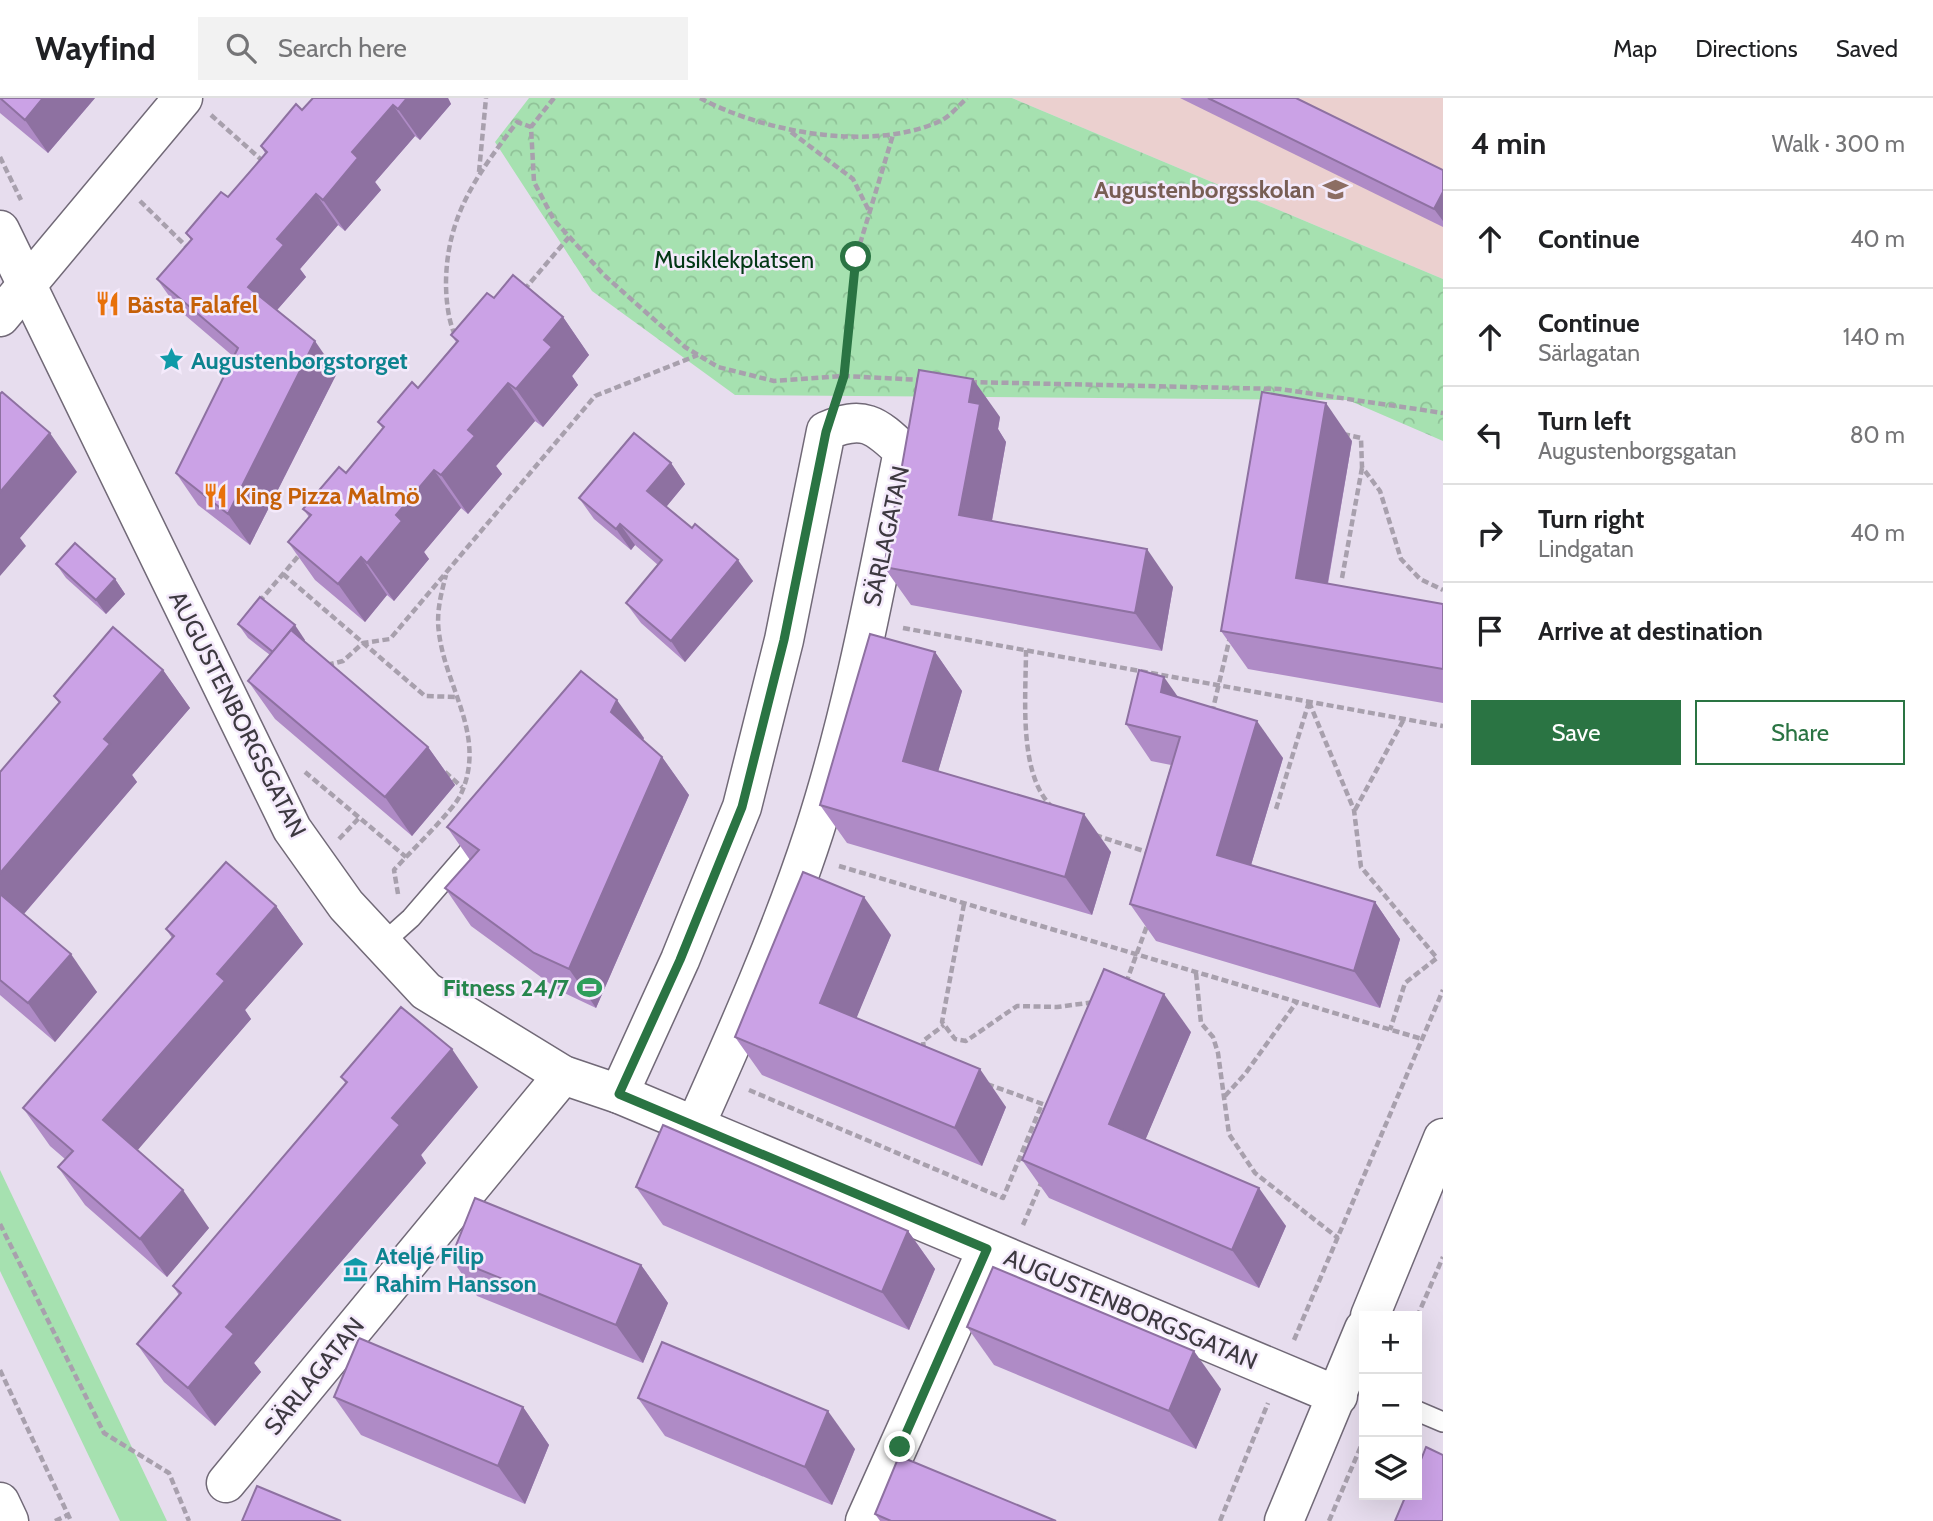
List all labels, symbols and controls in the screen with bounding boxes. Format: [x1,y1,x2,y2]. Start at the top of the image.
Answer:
search box [198,17,688,80]
text: Wayfind [35,28,156,68]
icon: search [222,29,260,67]
text: Search here [278,32,407,64]
text: Map [1613,34,1657,63]
text: Directions [1695,34,1798,63]
text: Saved [1836,34,1898,63]
text: 4 min [1471,125,1546,162]
text: Walk · 300 m [1772,130,1905,158]
place label: Augustenborgsskolan [1094,175,1315,204]
school or university icon: Augustenborgsskolan [1321,175,1349,203]
icon: ahead [1471,220,1509,258]
text: Continue [1538,223,1640,255]
text: 40 m [1850,225,1905,253]
route start [840,241,871,272]
park label: Musiklekplatsen [654,245,814,274]
restaurant icon: Bästa Falafel [93,290,121,318]
place label: Bästa Falafel [127,290,258,319]
text: Continue [1538,307,1640,339]
icon: ahead [1471,318,1509,356]
text: 140 m [1843,323,1905,351]
text: Särlagatan [1538,339,1640,367]
place icon: Augustenborgstorget [157,346,185,374]
place label: Augustenborgstorget [191,346,408,375]
text: Turn left [1538,405,1631,437]
icon: left [1471,416,1509,454]
text: 80 m [1850,421,1905,449]
text: Augustenborgsgatan [1538,437,1737,465]
street label: SÄRLAGATAN [857,463,915,609]
restaurant icon: King Pizza Malmö [201,481,229,509]
place label: King Pizza Malmö [235,481,420,510]
text: Turn right [1538,503,1644,535]
icon: right [1471,514,1509,552]
text: 40 m [1850,519,1905,547]
text: Lindgatan [1538,535,1634,563]
street label: AUGUSTENBORGSGATAN [163,586,313,842]
icon: arrive [1471,612,1509,650]
text: Arrive at destination [1538,615,1763,647]
button: Save [1471,700,1681,765]
button: Share [1695,700,1905,765]
place label: Fitness 24/7 [443,973,570,1002]
sports icon: Fitness 24/7 [575,973,603,1001]
place label: Ateljé Filip Rahim Hansson [375,1241,537,1298]
street label: AUGUSTENBORGSGATAN [1000,1242,1262,1376]
museum icon: Ateljé Filip Rahim Hansson [341,1255,369,1283]
street label: SÄRLAGATAN [258,1311,370,1441]
map controls [1359,1311,1422,1500]
button: + [1359,1311,1422,1374]
button: − [1359,1374,1422,1437]
route end [884,1431,915,1462]
button: layers [1359,1437,1422,1500]

